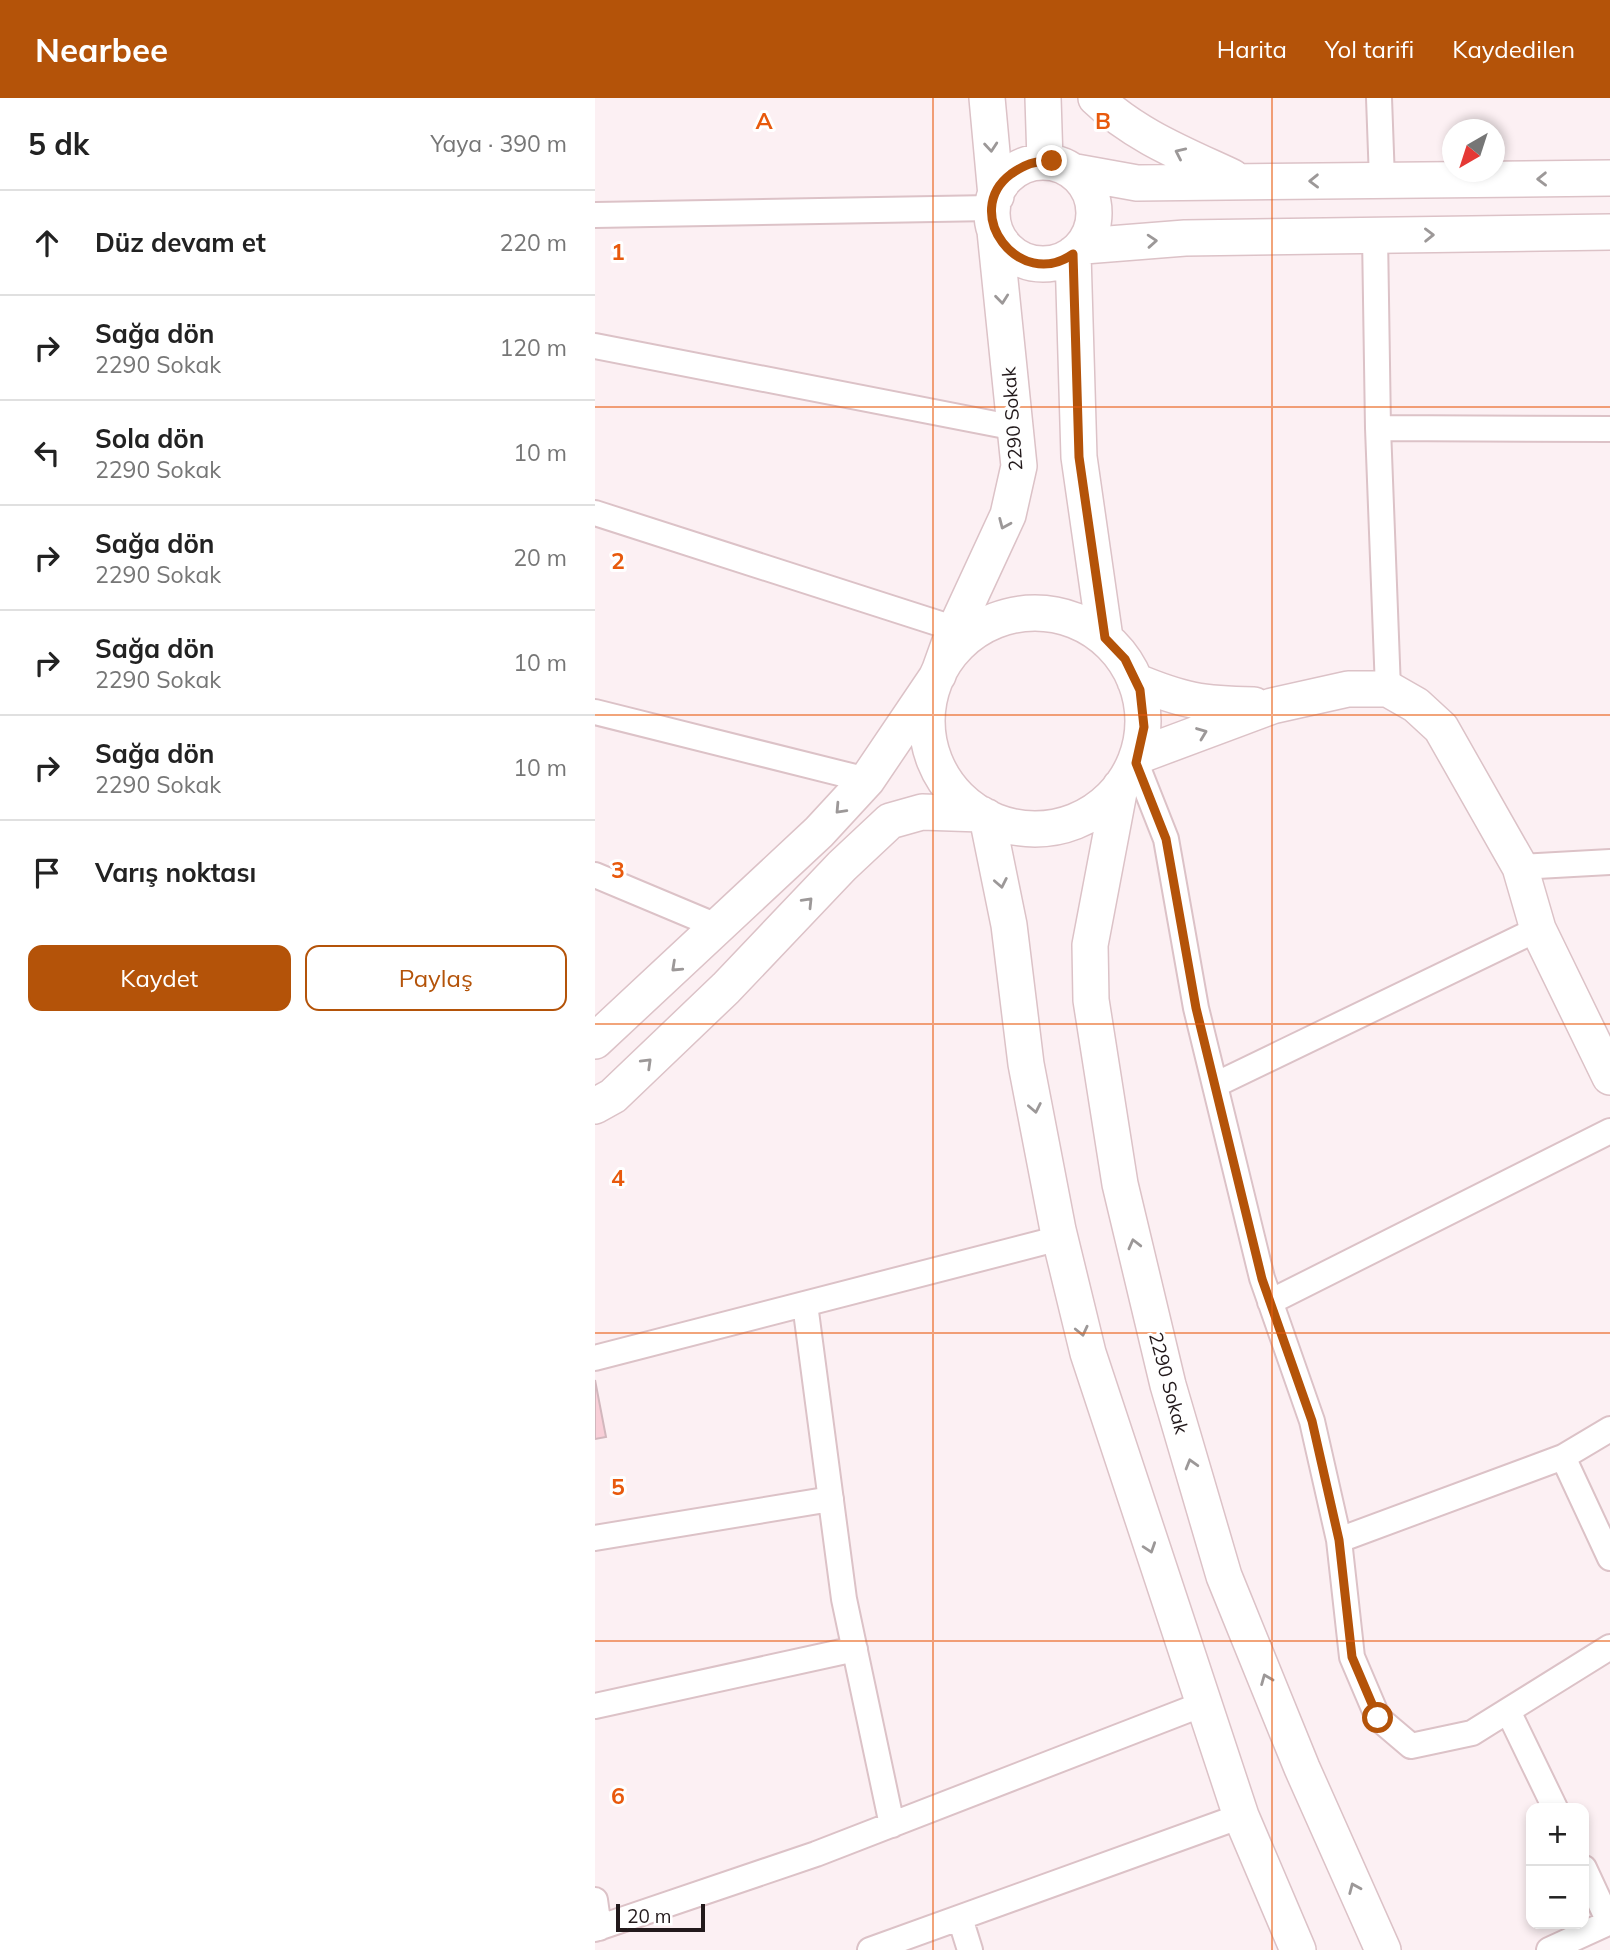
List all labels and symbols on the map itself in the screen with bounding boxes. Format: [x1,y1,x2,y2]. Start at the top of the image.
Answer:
text: A [755,106,773,135]
text: B [1095,106,1111,135]
north arrow [1442,119,1505,182]
one-way arrow [983,142,998,153]
route end [1036,145,1067,176]
one-way arrow [1175,147,1187,161]
one-way arrow [1536,171,1547,187]
one-way arrow [1309,173,1319,189]
one-way arrow [1424,227,1435,242]
one-way arrow [1147,234,1158,249]
text: 1 [611,237,625,266]
one-way arrow [994,294,1009,305]
street label: 2290 Sokak [996,366,1028,472]
one-way arrow [998,516,1012,529]
text: 2 [611,546,625,575]
one-way arrow [1195,727,1207,741]
one-way arrow [835,801,848,814]
text: 3 [611,855,625,884]
one-way arrow [993,877,1008,889]
one-way arrow [799,897,812,910]
one-way arrow [671,959,684,972]
one-way arrow [639,1059,652,1072]
one-way arrow [1027,1102,1042,1114]
text: 4 [611,1163,625,1192]
one-way arrow [1128,1238,1143,1250]
one-way arrow [1074,1325,1088,1337]
street label: 2290 Sokak [1144,1330,1194,1437]
one-way arrow [1185,1458,1200,1470]
text: 5 [611,1472,625,1501]
one-way arrow [1142,1541,1157,1553]
one-way arrow [1260,1673,1274,1686]
route start [1362,1702,1393,1733]
text: 6 [611,1781,625,1810]
one-way arrow [1348,1883,1362,1896]
scale bar [616,1901,705,1933]

